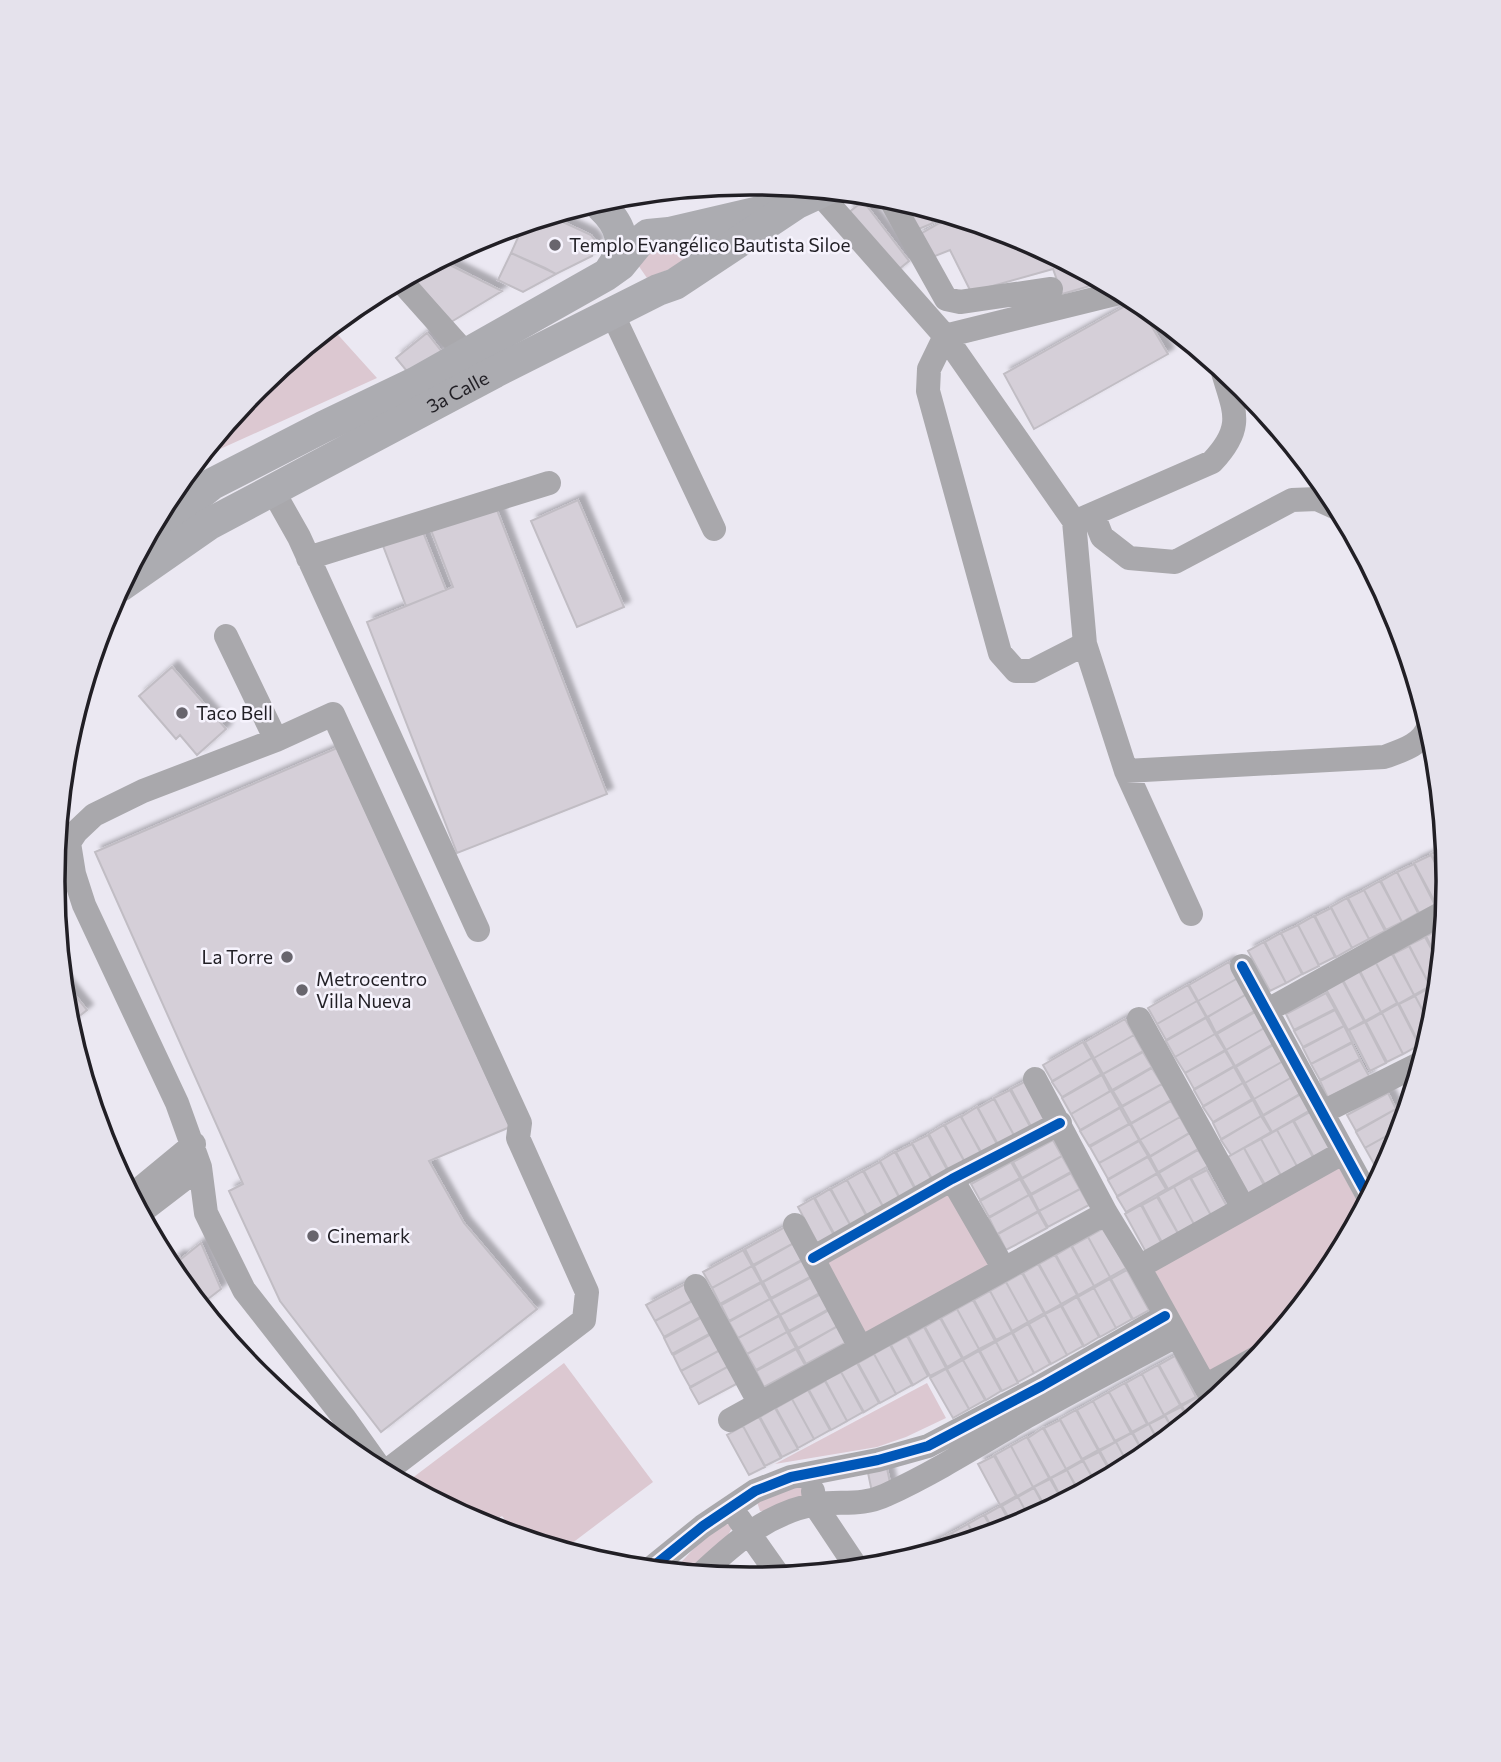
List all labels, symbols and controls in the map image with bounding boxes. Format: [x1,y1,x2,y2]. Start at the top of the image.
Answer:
place label: Templo Evangélico Bautista Siloe [569,233,851,256]
marker: Templo Evangélico Bautista Siloe [547,237,563,253]
street label: 3a Calle [422,366,492,417]
place label: Taco Bell [196,701,273,724]
marker: Taco Bell [174,705,190,721]
place label: La Torre [202,945,273,968]
marker: La Torre [279,949,295,965]
place label: Metrocentro Villa Nueva [316,967,427,1012]
marker: Metrocentro Villa Nueva [294,982,310,998]
place label: Cinemark [327,1224,410,1247]
marker: Cinemark [305,1228,321,1244]

